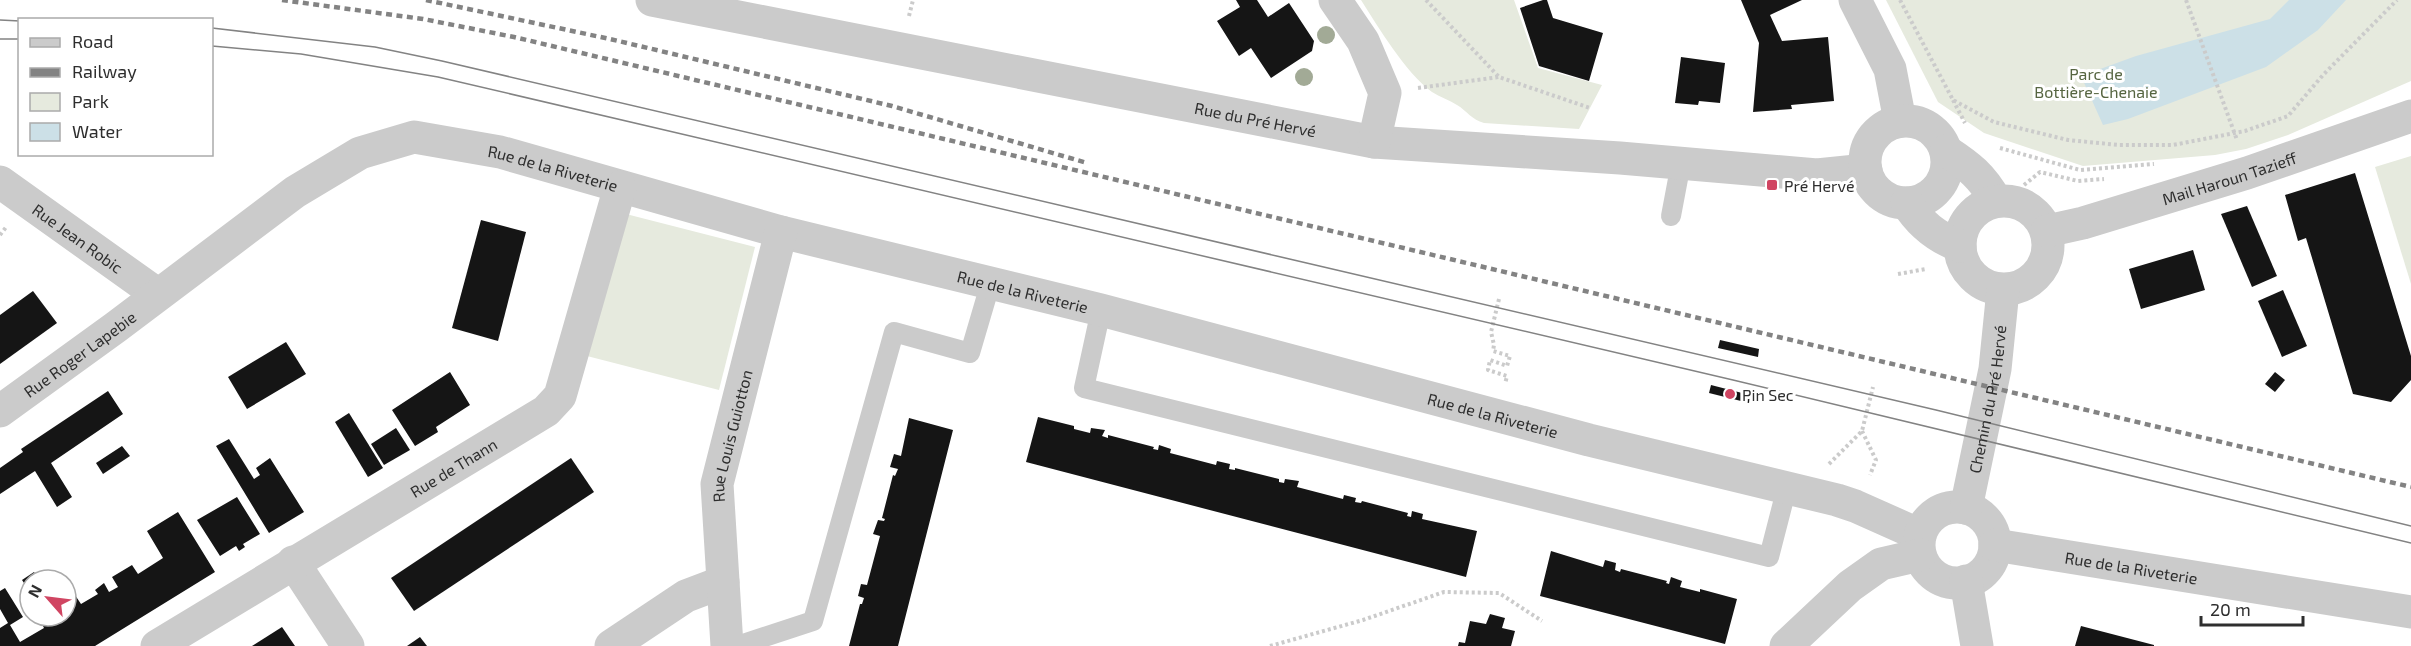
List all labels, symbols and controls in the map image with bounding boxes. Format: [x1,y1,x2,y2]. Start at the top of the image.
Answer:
legend [18,18,213,156]
text: Road [72,30,113,52]
text: Railway [72,60,137,82]
park label: Parc de Bottière-Chenaie [2034,64,2158,101]
text: Park [72,90,109,112]
street label: Rue du Pré Hervé [1193,97,1318,140]
text: Water [72,120,122,142]
street label: Rue de la Riveterie [487,141,620,195]
street label: Mail Haroun Tazieff [2160,147,2299,208]
place label: Pré Hervé [1784,176,1854,195]
marker: Pré Hervé [1765,178,1779,192]
street label: Rue Jean Robic [29,199,127,276]
street label: Rue de la Riveterie [955,266,1090,316]
street label: Rue Roger Lapebie [20,306,139,400]
street label: Chemin du Pré Hervé [1964,324,2009,475]
street label: Rue Louis Guiotton [707,368,755,503]
place label: Pin Sec [1742,385,1794,404]
marker: Pin Sec [1723,387,1737,401]
street label: Rue de la Riveterie [1426,388,1560,441]
street label: Rue de Thann [406,434,500,501]
street label: Rue de la Riveterie [2063,547,2199,587]
north arrow [18,568,78,628]
text: N [23,581,45,600]
scale bar [2201,589,2303,627]
text: 20 m [2210,598,2251,620]

